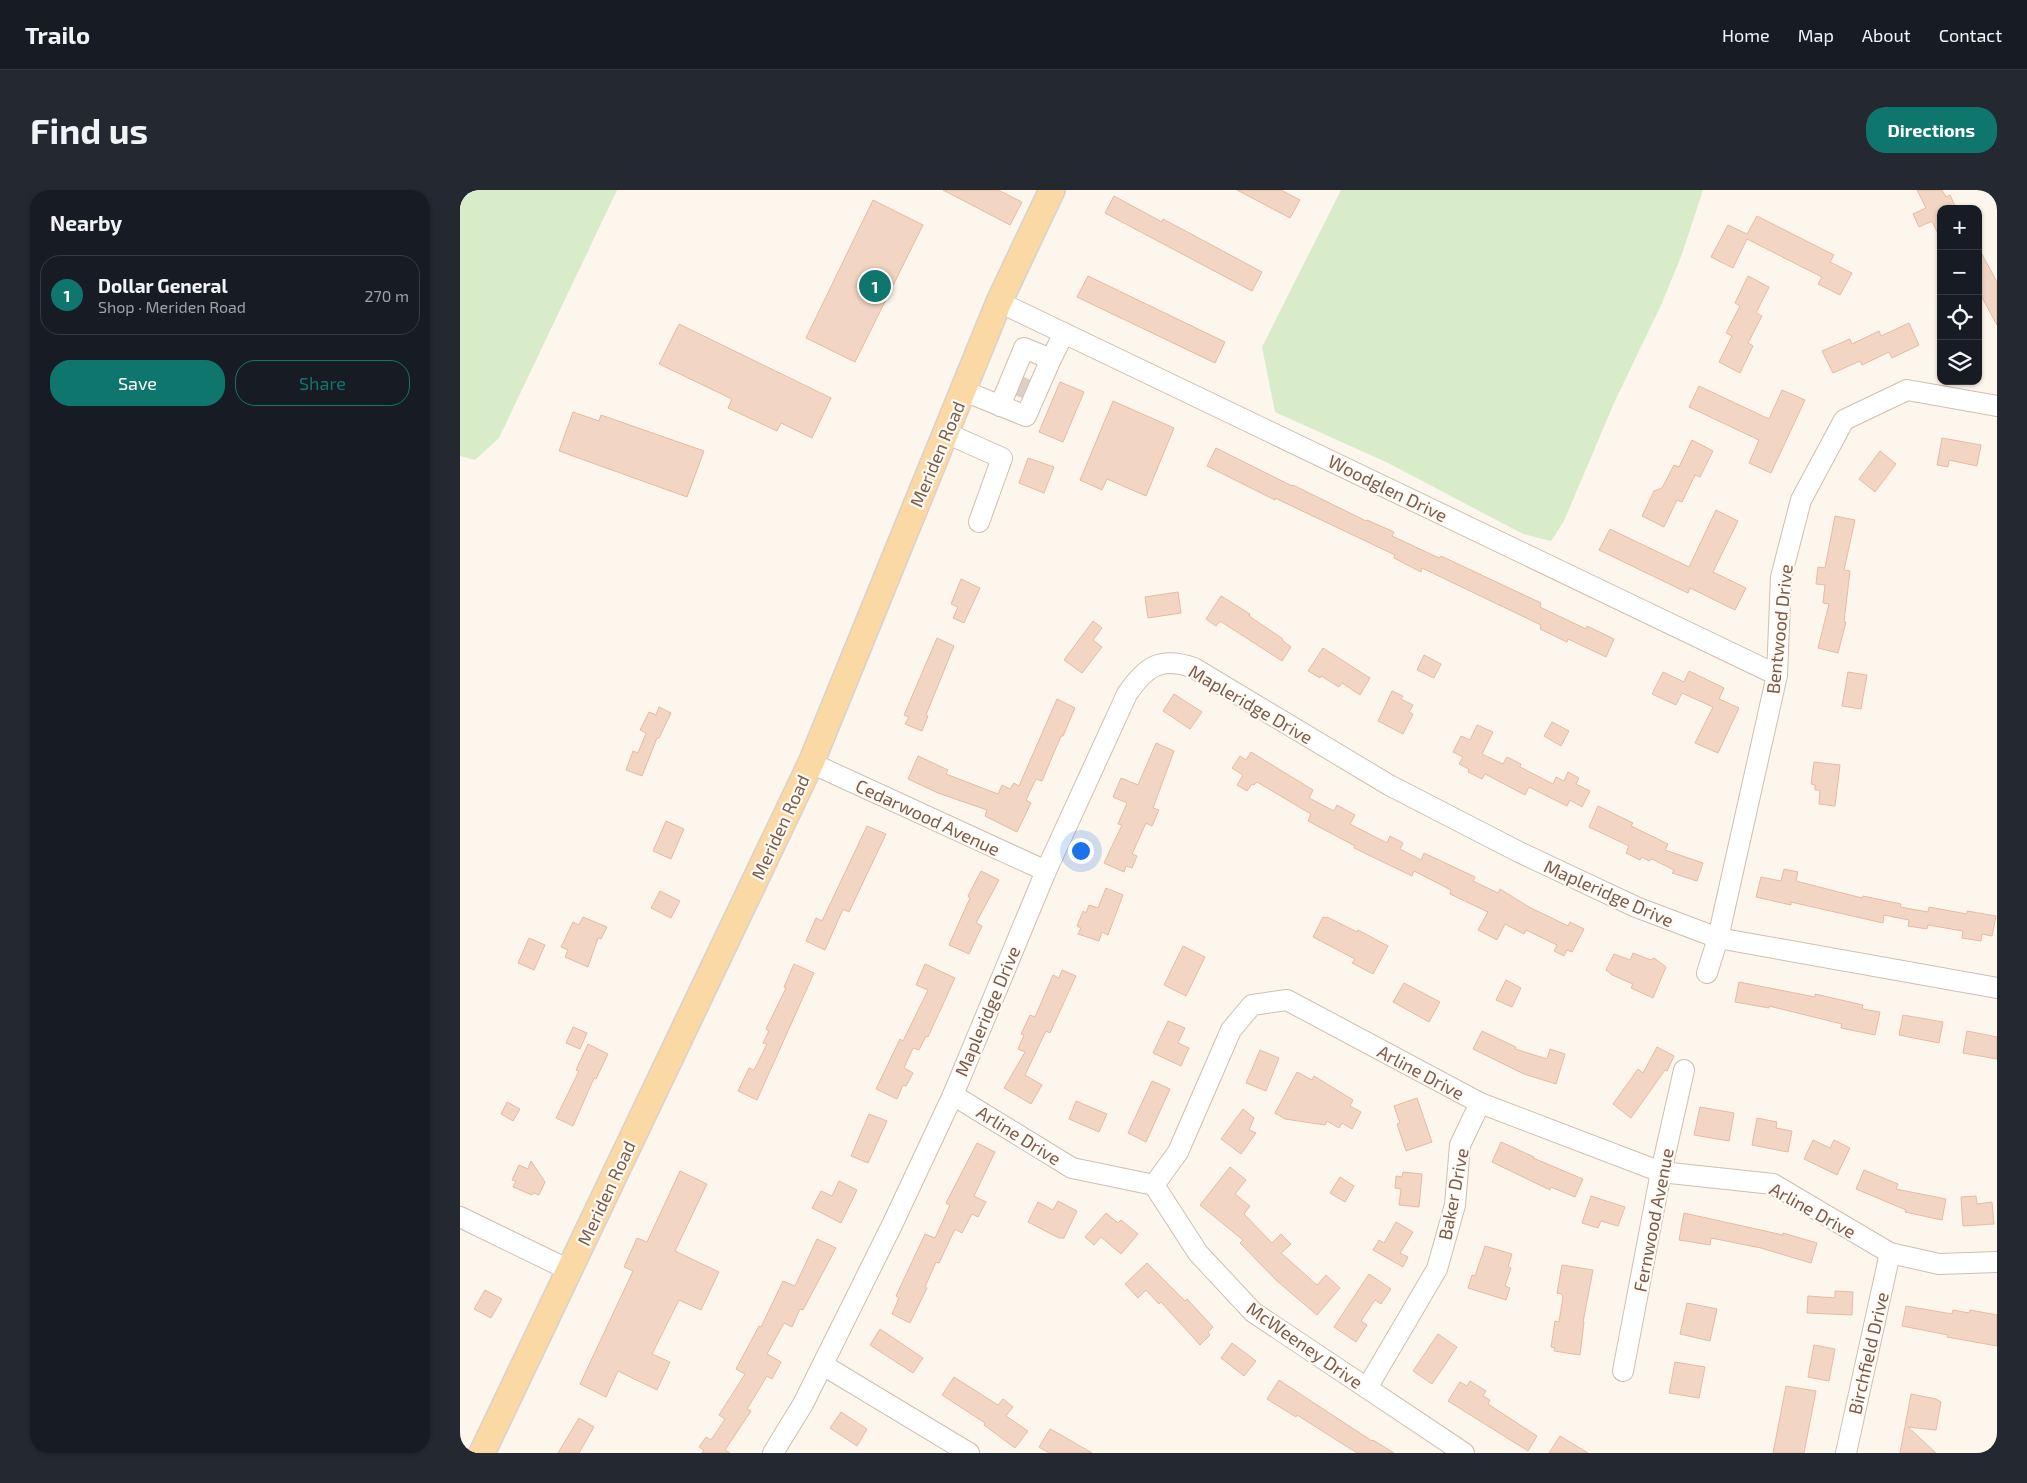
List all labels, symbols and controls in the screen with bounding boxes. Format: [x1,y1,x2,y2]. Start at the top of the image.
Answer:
text: Trailo [25,20,90,49]
text: Home [1722,24,1770,46]
text: Map [1798,24,1834,46]
text: About [1862,24,1911,46]
text: Contact [1939,24,2002,46]
button: Directions [1866,107,1997,153]
text: Find us [30,109,148,151]
map controls [1937,205,1982,385]
button: + [1937,205,1982,250]
text: Nearby [50,210,122,235]
button: − [1937,250,1982,295]
pin: 1 [859,267,891,305]
text: Dollar General [98,274,228,297]
text: 1 [64,286,70,305]
text: 270 m [365,286,409,305]
button: locate [1937,295,1982,340]
text: Shop · Meriden Road [98,297,246,316]
button: layers [1937,340,1982,385]
button: Save [50,360,225,406]
button: Share [235,360,410,406]
street label: Meriden Road [905,398,969,510]
street label: Woodglen Drive [1325,450,1451,526]
street label: Bentwood Drive [1761,563,1797,695]
street label: Mapleridge Drive [1185,660,1317,748]
street label: Meriden Road [746,771,814,883]
street label: Cedarwood Avenue [852,774,1004,860]
your location [1068,838,1094,864]
street label: Mapleridge Drive [1541,855,1677,931]
street label: Mapleridge Drive [950,942,1024,1080]
street label: Arline Drive [1374,1040,1468,1104]
street label: Arline Drive [973,1100,1065,1170]
street label: Meriden Road [572,1137,640,1249]
street label: Baker Drive [1433,1146,1473,1242]
street label: Fernwood Avenue [1628,1146,1678,1294]
street label: Arline Drive [1766,1177,1860,1243]
street label: Birchfield Drive [1843,1290,1893,1416]
street label: McWeeney Drive [1243,1297,1367,1393]

